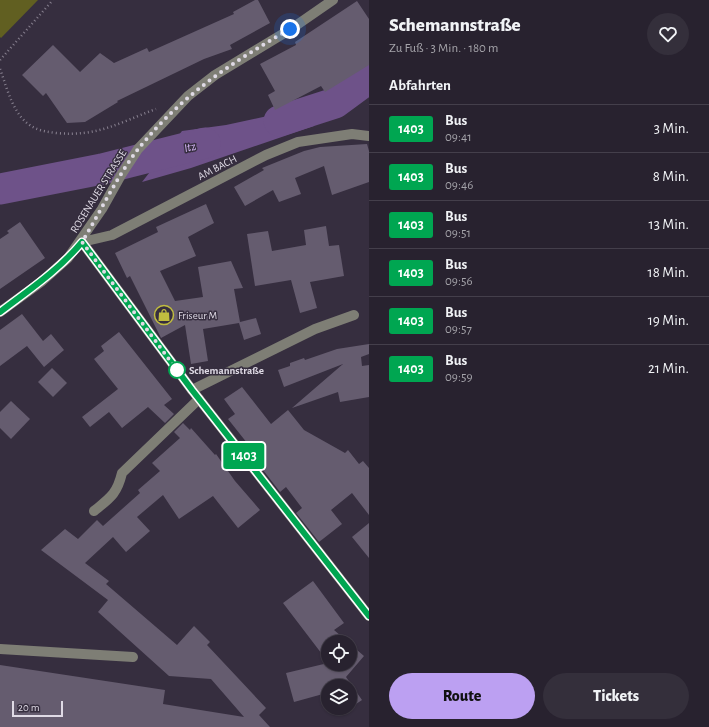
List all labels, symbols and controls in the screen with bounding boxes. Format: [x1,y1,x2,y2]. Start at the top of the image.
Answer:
button: heart [647,13,689,55]
text: Schemannstraße [389,16,521,35]
your location [280,19,300,39]
text: Zu Fuß · 3 Min. · 180 m [389,42,498,55]
text: Abfahrten [389,78,451,93]
text: Bus [445,113,467,128]
text: 3 Min. [654,121,689,136]
text: 1403 [398,122,424,136]
text: 09:41 [445,131,472,144]
water label: Itz [183,140,197,154]
street label: ROSENAUER STRASSE [68,147,129,235]
street label: AM BACH [196,153,239,182]
text: Bus [445,161,467,176]
text: 8 Min. [653,169,689,184]
text: 1403 [398,170,424,184]
text: 09:46 [445,179,473,192]
text: Bus [445,209,467,224]
text: 13 Min. [649,217,689,232]
text: 1403 [398,218,424,232]
text: 09:51 [445,227,471,240]
text: Bus [445,257,467,272]
text: 18 Min. [648,265,689,280]
text: 1403 [398,266,424,280]
text: 09:56 [445,275,473,288]
shop icon: Friseur M [153,304,175,326]
text: Bus [445,305,467,320]
place label: Friseur M [178,310,218,321]
text: 19 Min. [648,313,689,328]
text: 1403 [398,314,424,328]
text: 09:57 [445,323,472,336]
text: Bus [445,353,467,368]
marker: Schemannstraße [168,361,186,379]
text: 21 Min. [648,361,689,376]
text: 1403 [398,362,424,376]
place label: Schemannstraße [189,365,264,376]
text: 09:59 [445,371,473,384]
line badge: 1403 [216,443,272,469]
text: 1403 [231,449,257,463]
map controls [321,635,357,715]
button: locate [321,635,357,671]
button: Route [389,673,535,719]
button: Tickets [543,673,689,719]
button: layers [321,679,357,715]
scale bar [12,699,63,718]
text: 20 m [18,702,39,713]

